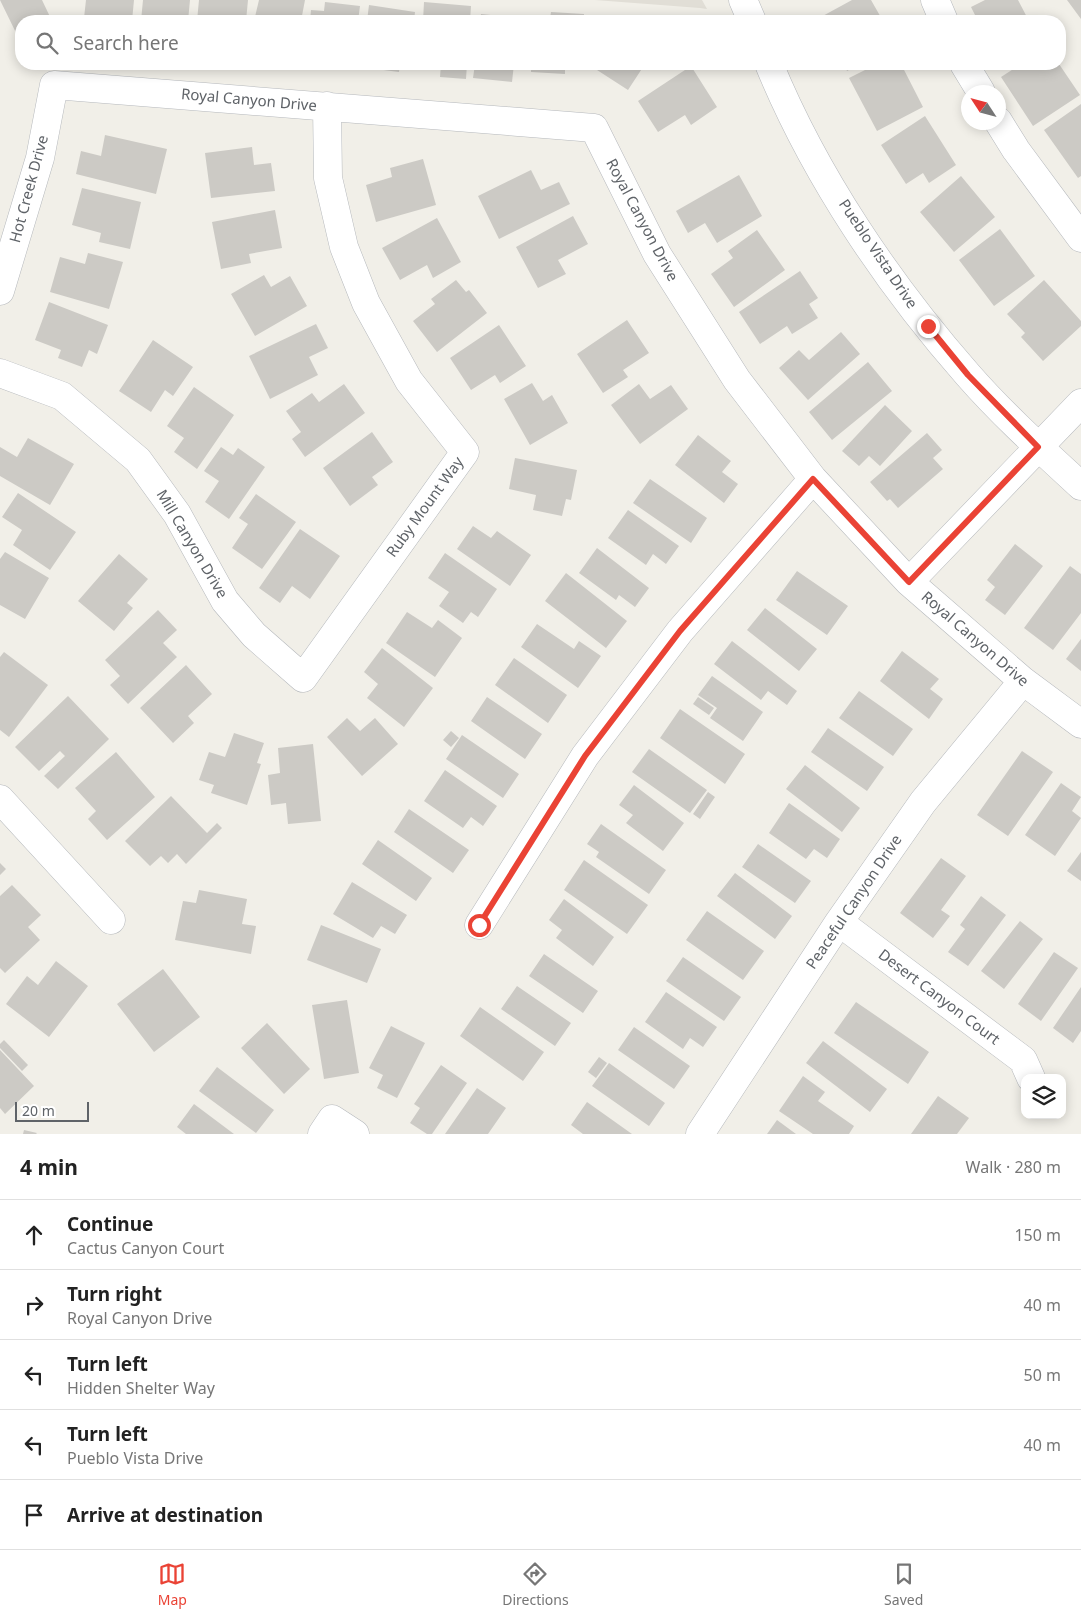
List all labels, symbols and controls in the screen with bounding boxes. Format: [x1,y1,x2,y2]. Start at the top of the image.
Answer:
search box [15,15,1066,70]
icon: search [33,29,61,57]
text: Search here [73,30,179,56]
street label: Royal Canyon Drive [180,83,318,115]
north arrow [961,85,1006,130]
street label: Hot Creek Drive [4,133,52,245]
street label: Royal Canyon Drive [602,155,684,284]
street label: Pueblo Vista Drive [835,195,923,312]
route end [917,315,940,338]
street label: Ruby Mount Way [381,452,468,561]
street label: Mill Canyon Drive [153,485,233,601]
street label: Royal Canyon Drive [918,586,1034,690]
street label: Peaceful Canyon Drive [801,830,906,973]
route start [468,914,491,937]
street label: Desert Canyon Court [875,944,1005,1049]
map controls [1021,1074,1066,1119]
button: layers [1021,1074,1066,1119]
scale bar [15,1099,89,1122]
text: 20 m [22,1101,55,1120]
text: 4 min [20,1153,78,1181]
text: Walk · 280 m [966,1156,1061,1178]
text: Continue [67,1211,153,1237]
icon: ahead [20,1221,48,1249]
text: 150 m [1014,1224,1061,1246]
text: Cactus Canyon Court [67,1237,224,1259]
text: Turn right [67,1281,162,1307]
icon: right [20,1291,48,1319]
text: 40 m [1024,1294,1061,1316]
text: Royal Canyon Drive [67,1307,212,1329]
text: Turn left [67,1351,148,1377]
icon: left [20,1361,48,1389]
text: 50 m [1024,1364,1061,1386]
text: Hidden Shelter Way [67,1377,215,1399]
text: Turn left [67,1421,148,1447]
icon: left [20,1431,48,1459]
text: 40 m [1024,1434,1061,1456]
text: Pueblo Vista Drive [67,1447,203,1469]
icon: arrive [20,1501,48,1529]
text: Arrive at destination [67,1502,263,1528]
tab: Map [158,1560,187,1609]
tab: Directions [502,1560,569,1609]
tab: Saved [884,1560,923,1609]

